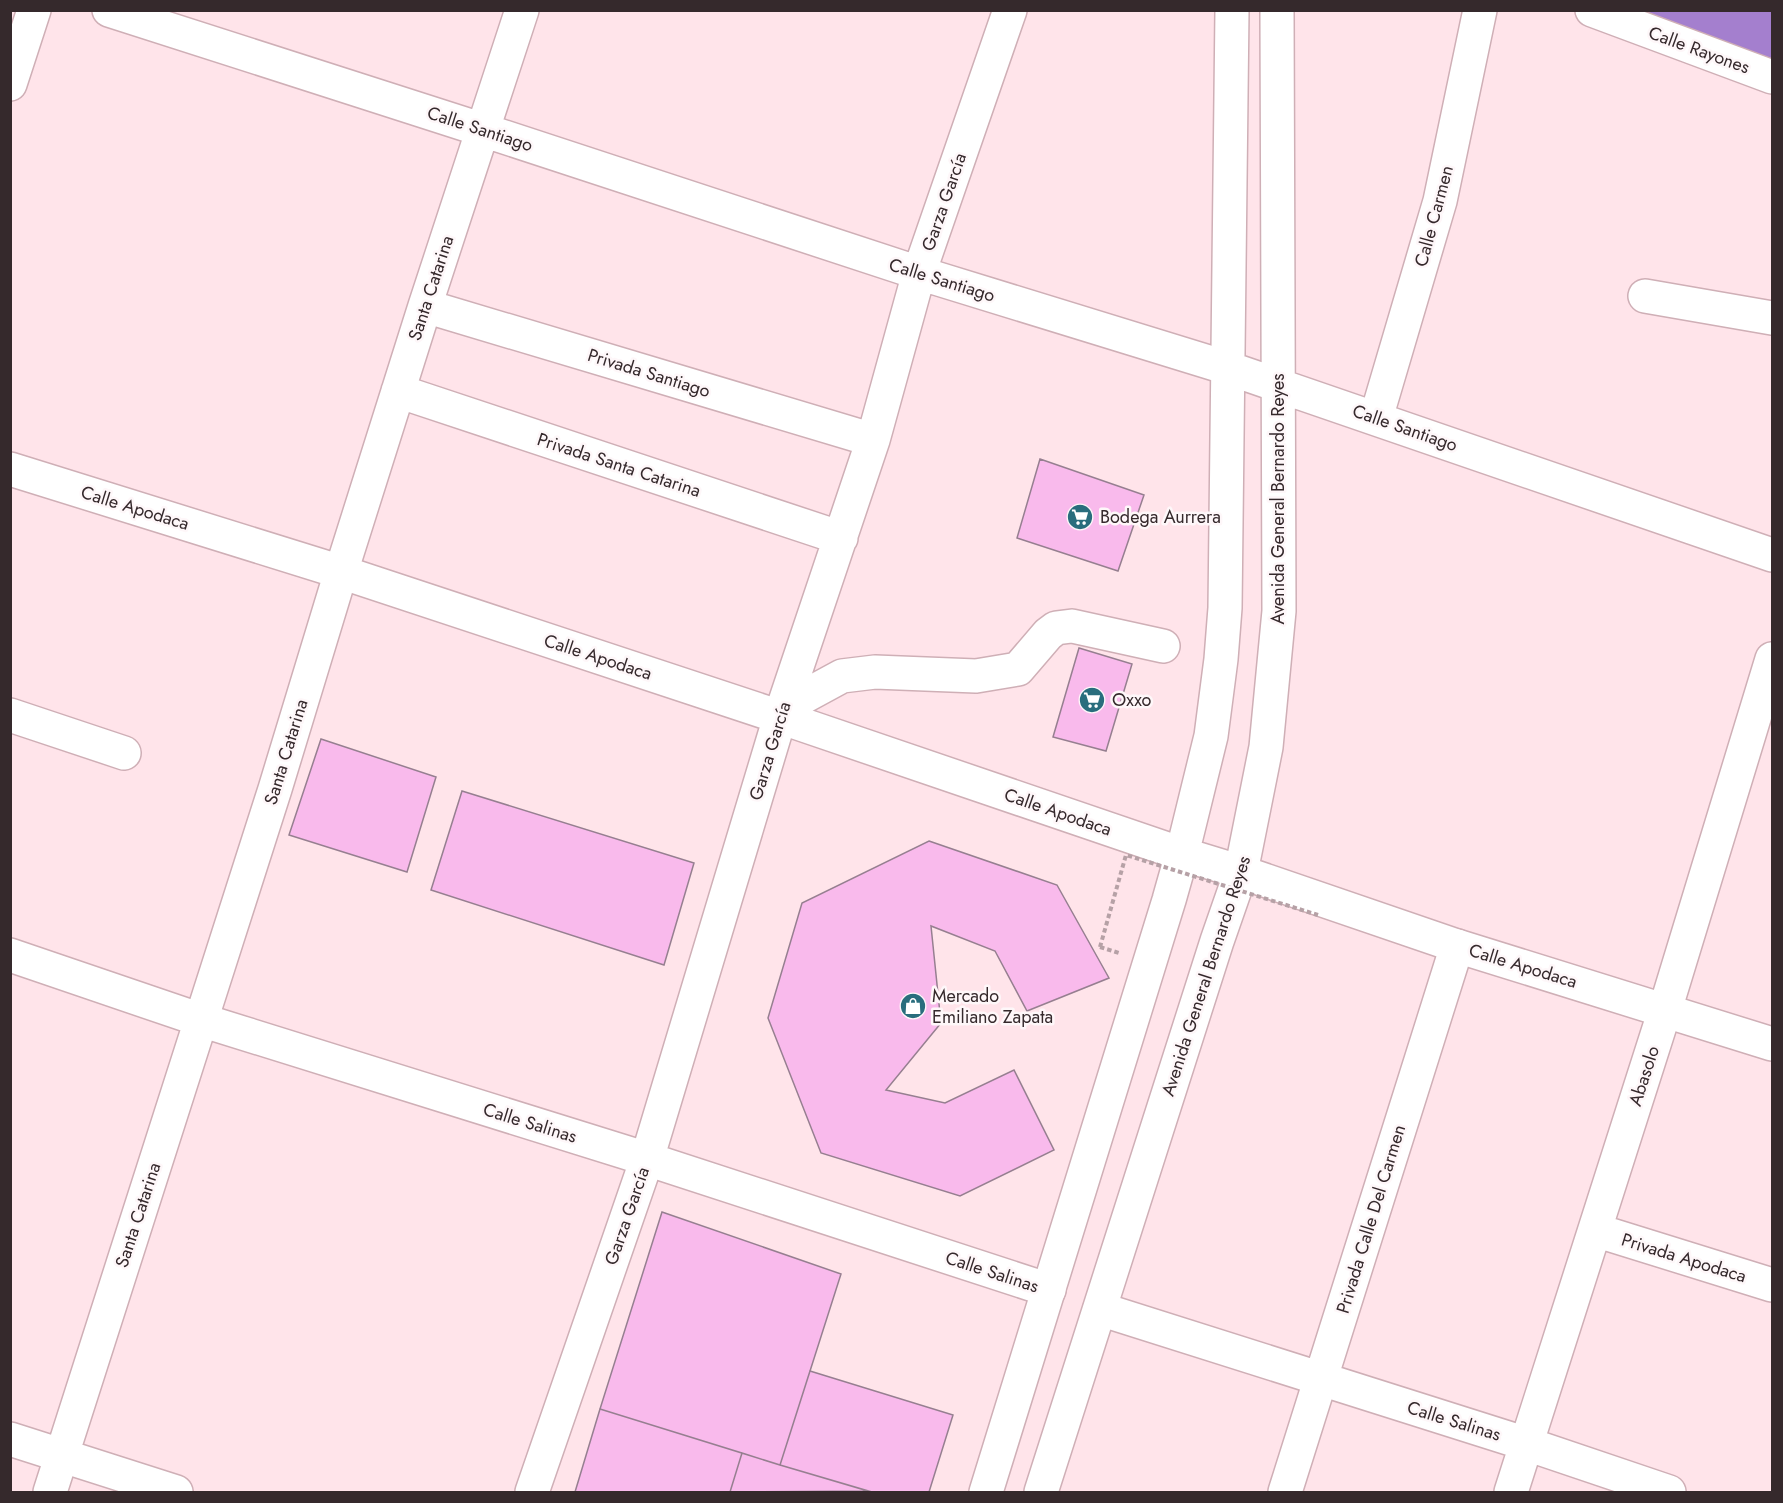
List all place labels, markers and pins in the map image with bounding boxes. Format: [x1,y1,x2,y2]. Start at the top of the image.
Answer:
supermarket icon: Bodega Aurrera [1065,502,1095,532]
place label: Bodega Aurrera [1100,504,1221,530]
supermarket icon: Oxxo [1077,685,1107,715]
place label: Oxxo [1112,687,1152,713]
place label: Mercado Emiliano Zapata [932,983,1053,1030]
shop icon: Mercado Emiliano Zapata [898,991,928,1021]

